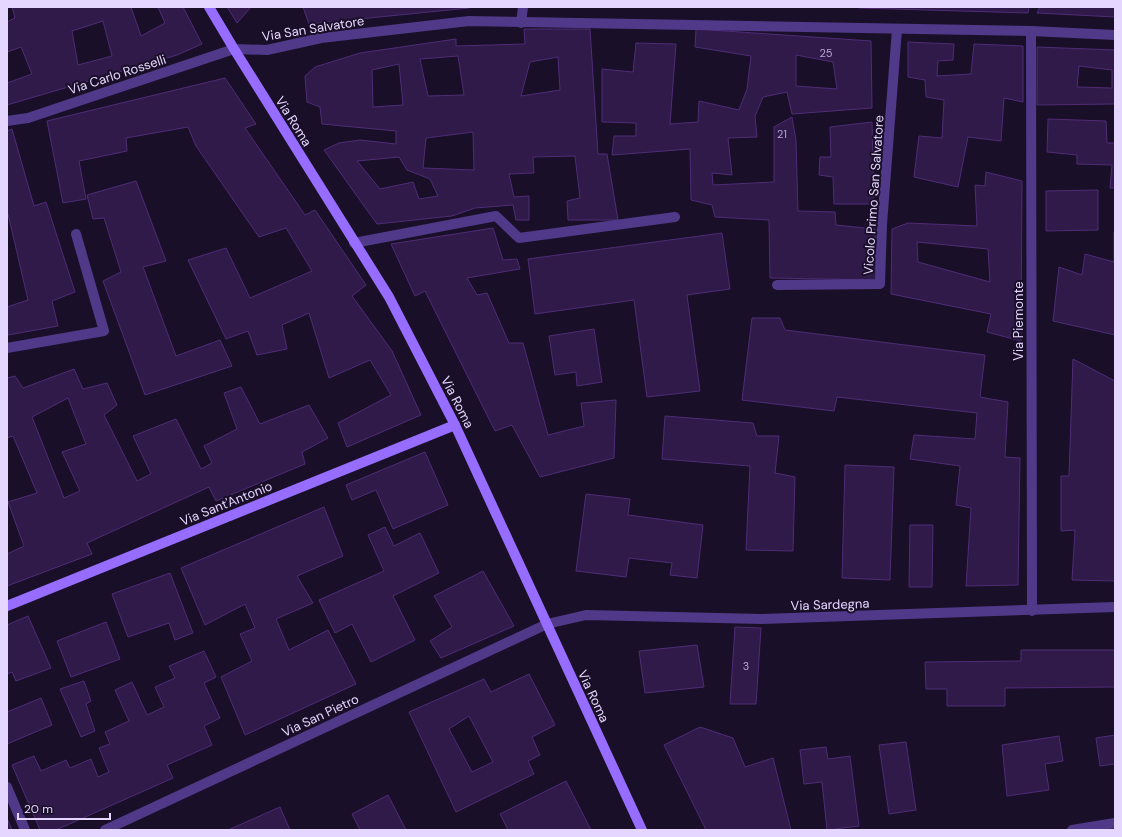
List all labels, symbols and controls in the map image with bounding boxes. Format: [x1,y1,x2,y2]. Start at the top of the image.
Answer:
street label: Via San Salvatore [261,12,365,45]
house number: 25 [819,46,833,60]
street label: Via Carlo Rosselli [66,51,168,98]
street label: Via Roma [272,93,316,150]
street label: Vicolo Primo San Salvatore [859,114,888,276]
house number: 21 [777,127,787,141]
street label: Via Piemonte [1010,281,1027,361]
street label: Via Roma [437,373,478,431]
street label: Via Sant'Antonio [178,477,275,530]
street label: Via Sardegna [790,595,870,614]
house number: 3 [743,659,749,673]
street label: Via Roma [574,667,613,725]
street label: Via San Pietro [279,690,362,741]
scale bar [18,795,110,821]
text: 20 m [24,801,53,817]

